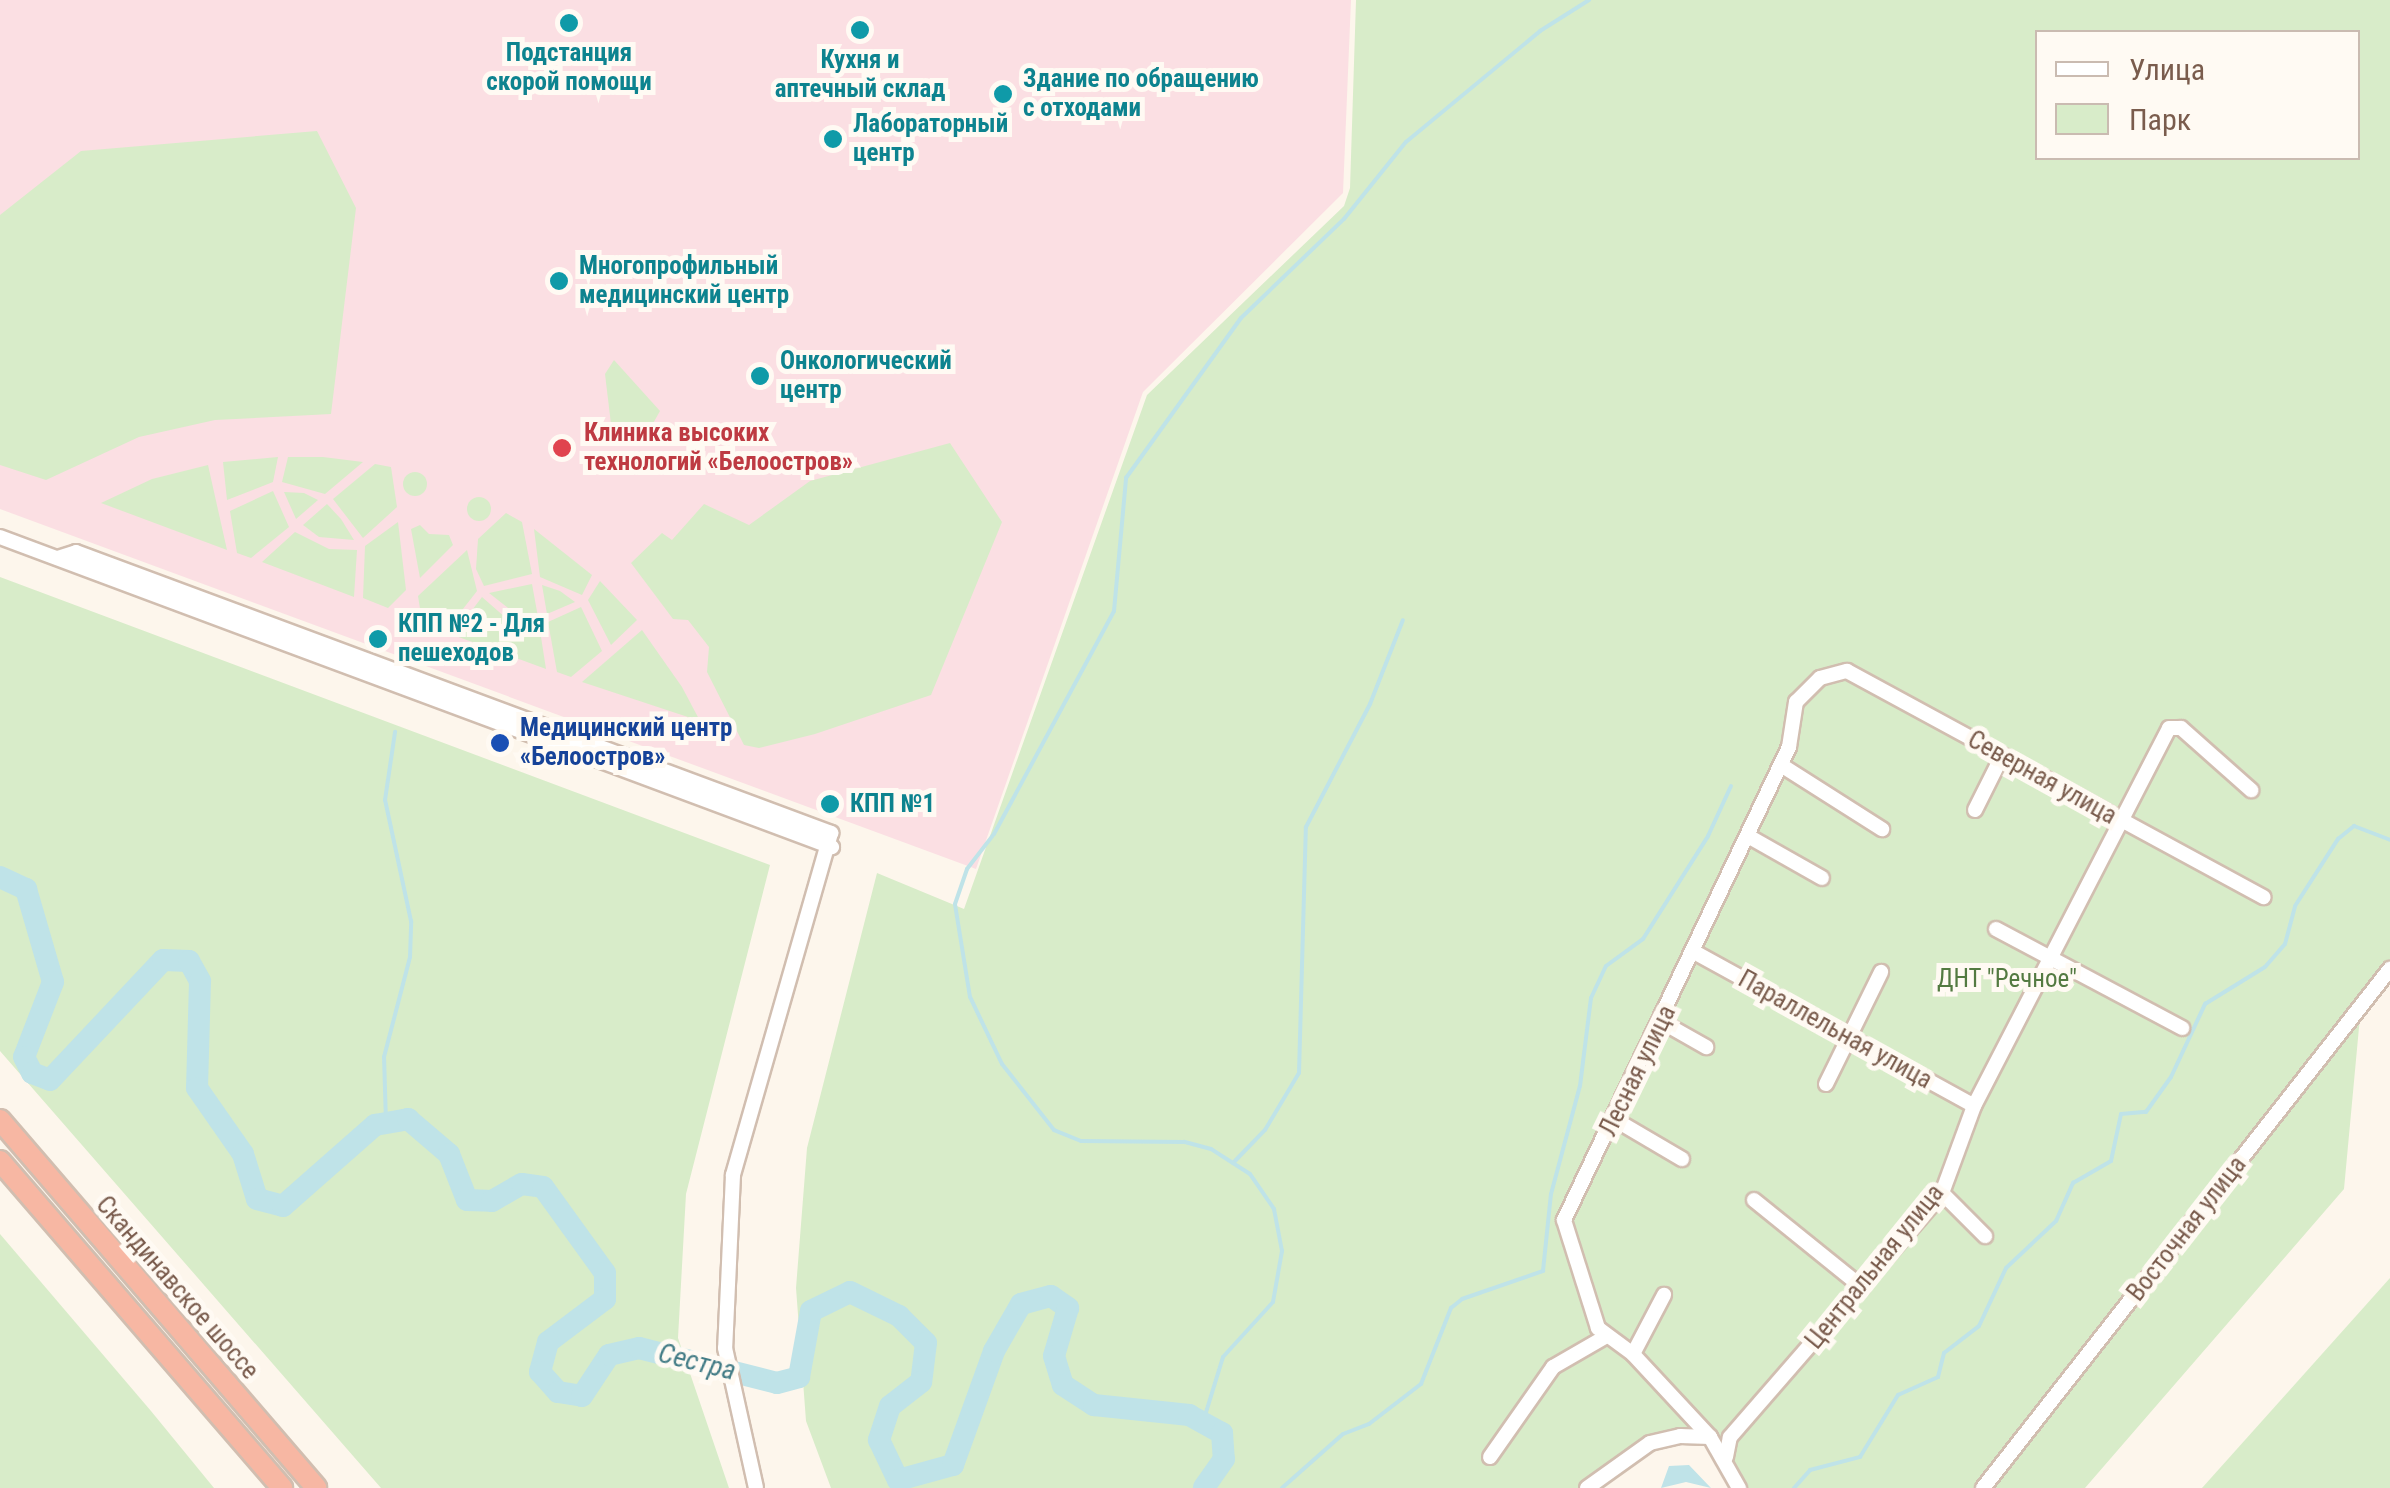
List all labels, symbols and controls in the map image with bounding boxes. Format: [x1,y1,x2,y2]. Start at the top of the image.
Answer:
marker: Подстанция скорой помощи [558,12,580,34]
marker: Кухня и аптечный склад [849,19,871,41]
legend [2035,30,2360,160]
place label: Подстанция скорой помощи [486,39,652,98]
place label: Кухня и аптечный склад [775,46,945,105]
text: Улица [2129,52,2205,87]
place label: Здание по обращению с отходами [1023,65,1259,124]
marker: Здание по обращению с отходами [992,83,1014,105]
text: Парк [2129,102,2191,137]
place label: Лабораторный центр [853,110,1008,169]
marker: Лабораторный центр [822,128,844,150]
place label: Многопрофильный медицинский центр [579,252,789,311]
marker: Многопрофильный медицинский центр [548,270,570,292]
place label: Онкологический центр [780,347,952,406]
marker: Онкологический центр [749,365,771,387]
place label: Клиника высоких технологий «Белоостров» [584,419,853,478]
marker: Клиника высоких технологий «Белоостров» [549,435,575,461]
place label: КПП №2 - Для пешеходов [398,610,545,669]
marker: КПП №2 - Для пешеходов [367,628,389,650]
place label: Медицинский центр «Белоостров» [520,714,732,773]
street label: Северная улица [1962,725,2122,831]
marker: Медицинский центр «Белоостров» [489,732,511,754]
place label: КПП №1 [850,789,935,819]
marker: КПП №1 [819,793,841,815]
street label: Параллельная улица [1733,964,1937,1096]
park label: ДНТ "Речное" [1937,964,2077,994]
street label: Лесная улица [1593,1001,1683,1141]
street label: Восточная улица [2121,1151,2253,1307]
street label: Центральная улица [1799,1179,1951,1355]
street label: Скандинавское шоссе [89,1190,265,1386]
water label: Сестра [655,1336,739,1388]

